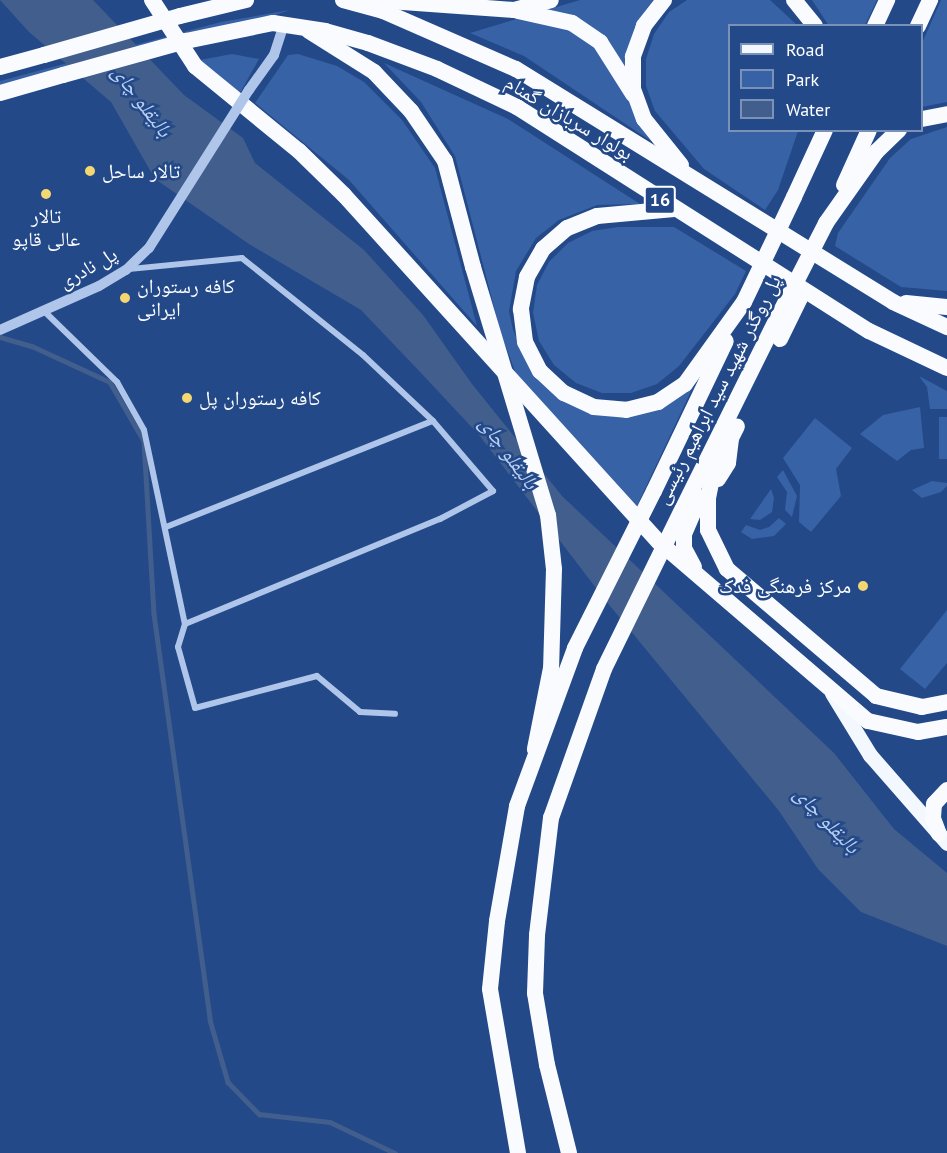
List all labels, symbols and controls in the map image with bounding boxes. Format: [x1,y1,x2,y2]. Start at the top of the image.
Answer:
legend [728,24,923,132]
text: Road [786,38,824,61]
water label: بالیقلو چای [107,60,177,142]
text: Park [786,68,819,91]
street label: بولوار سربازان گمنام [501,70,637,166]
text: Water [786,98,830,121]
place label: تالار ساحل [102,159,180,183]
marker: تالار ساحل [83,164,97,178]
road number: 16 [644,185,676,215]
marker: تالار عالی قاپو [39,187,53,201]
place label: تالار عالی قاپو [12,204,80,251]
street label: پل نادری [55,242,121,294]
street label: پل روگذر شهید سید ابراهیم رئیسی [650,272,786,508]
place label: کافه رستوران ایرانی [137,274,235,321]
marker: کافه رستوران ایرانی [118,291,132,305]
place label: کافه رستوران پل [199,386,321,410]
marker: کافه رستوران پل [180,391,194,405]
water label: بالیقلو چای [474,412,544,494]
place label: مرکز فرهنگی فدک [719,574,851,598]
marker: مرکز فرهنگی فدک [856,579,870,593]
water label: بالیقلو چای [789,781,865,859]

